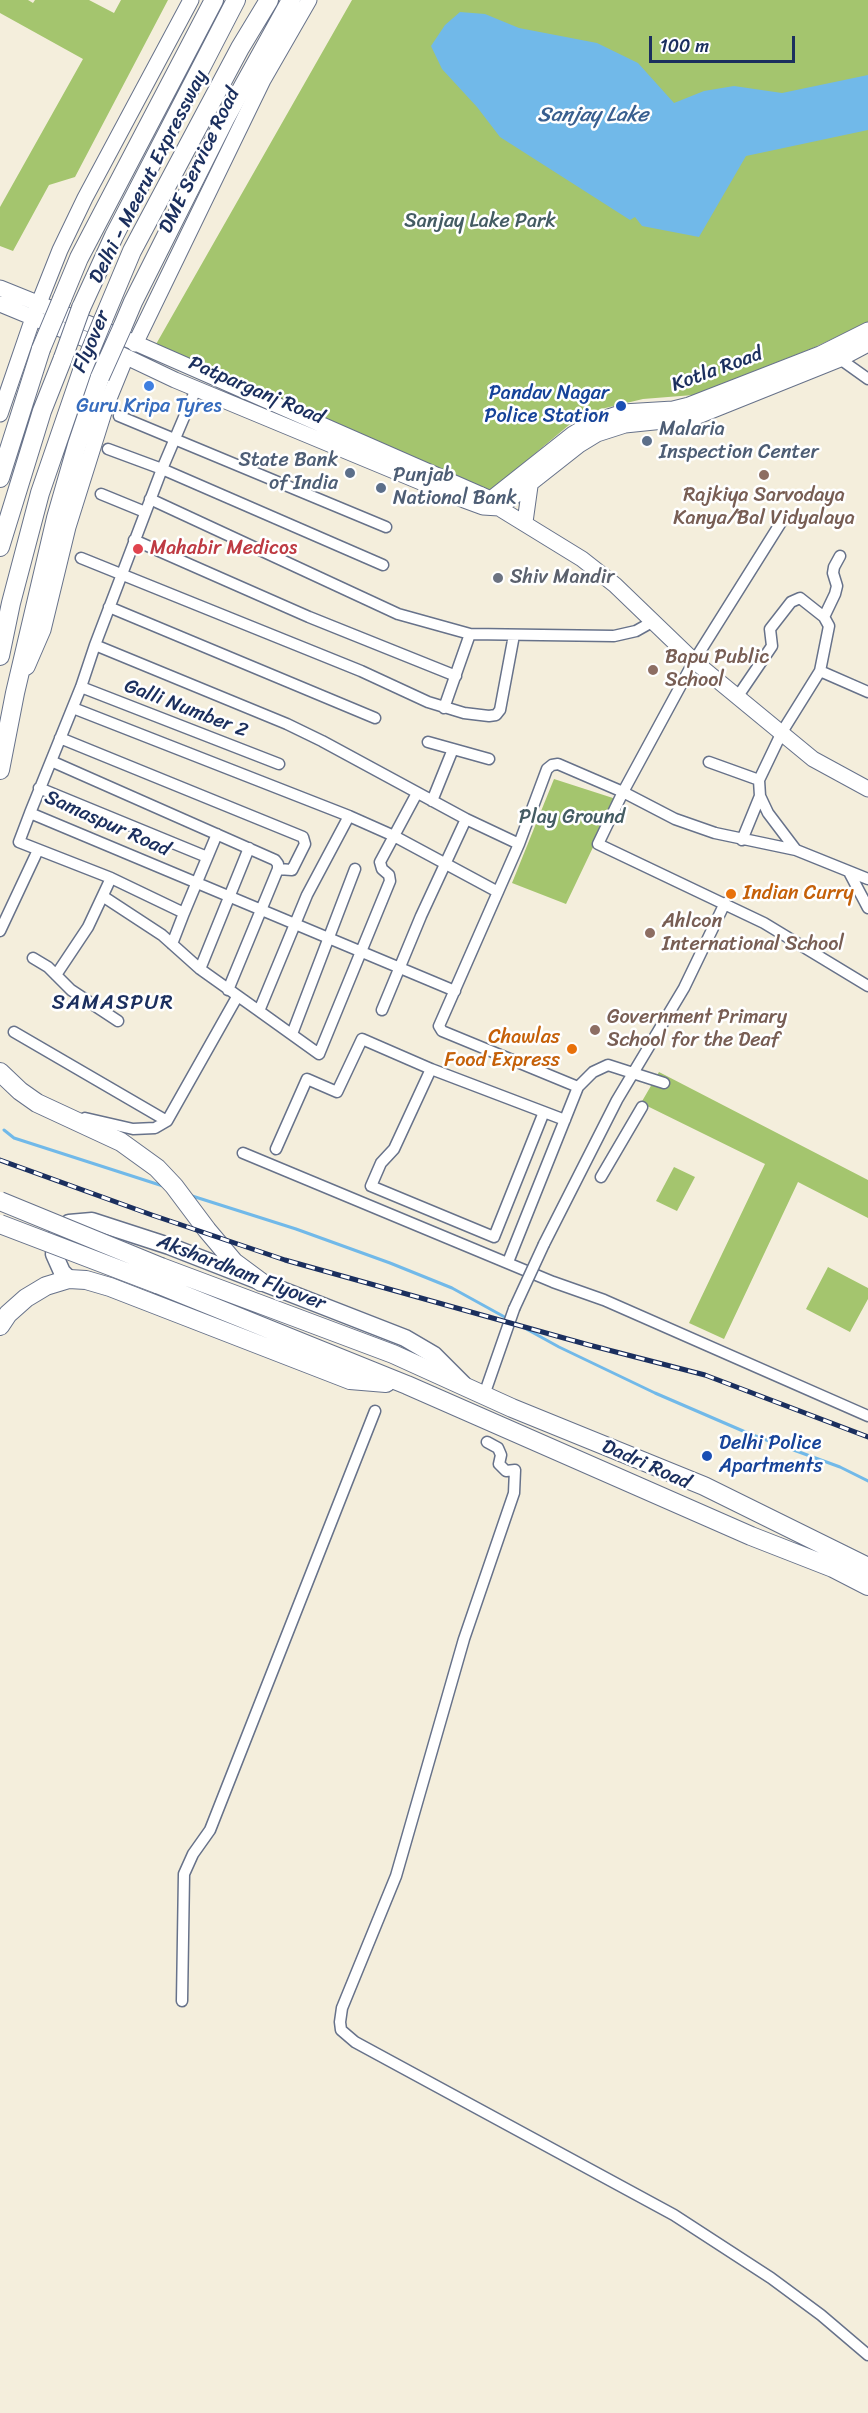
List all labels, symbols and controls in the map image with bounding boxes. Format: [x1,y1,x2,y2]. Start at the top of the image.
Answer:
scale bar [652,24,798,62]
text: 100 m [660,30,709,62]
street label: Delhi - Meerut Expressway [85,66,213,288]
street label: DME Service Road [154,84,246,238]
water label: Sanjay Lake [538,103,648,129]
park label: Sanjay Lake Park [404,210,556,234]
street label: Flyover [68,307,116,377]
street label: Kotla Road [668,342,766,398]
street label: Patparganj Road [185,352,327,430]
marker: Guru Kripa Tyres [142,379,156,393]
place label: Pandav Nagar Police Station [484,382,609,429]
place label: Guru Kripa Tyres [76,395,222,419]
marker: Pandav Nagar Police Station [614,399,628,413]
place label: Malaria Inspection Center [659,418,819,465]
marker: Malaria Inspection Center [640,434,654,448]
place label: State Bank of India [238,449,338,496]
place label: Punjab National Bank [393,464,517,511]
marker: State Bank of India [343,466,357,480]
marker: Rajkiya Sarvodaya Kanya/Bal Vidyalaya [757,468,771,482]
marker: Punjab National Bank [374,481,388,495]
place label: Rajkiya Sarvodaya Kanya/Bal Vidyalaya [673,484,855,531]
place label: Mahabir Medicos [150,537,297,561]
marker: Mahabir Medicos [131,542,145,556]
place label: Shiv Mandir [510,566,614,590]
marker: Shiv Mandir [491,571,505,585]
place label: Bapu Public School [665,646,769,693]
marker: Bapu Public School [646,663,660,677]
street label: Galli Number 2 [121,674,251,744]
street label: Samaspur Road [41,786,173,862]
park label: Play Ground [519,806,625,830]
place label: Indian Curry [743,882,854,906]
marker: Indian Curry [724,887,738,901]
place label: Ahlcon International School [662,910,844,957]
marker: Ahlcon International School [643,926,657,940]
district label: SAMASPUR [53,991,173,1017]
place label: Government Primary School for the Deaf [607,1006,787,1053]
marker: Government Primary School for the Deaf [588,1023,602,1037]
place label: Chawlas Food Express [444,1026,560,1073]
marker: Chawlas Food Express [565,1042,579,1056]
street label: Akshardham Flyover [154,1230,328,1316]
place label: Delhi Police Apartments [719,1432,823,1479]
street label: Dadri Road [598,1435,694,1495]
marker: Delhi Police Apartments [700,1449,714,1463]

